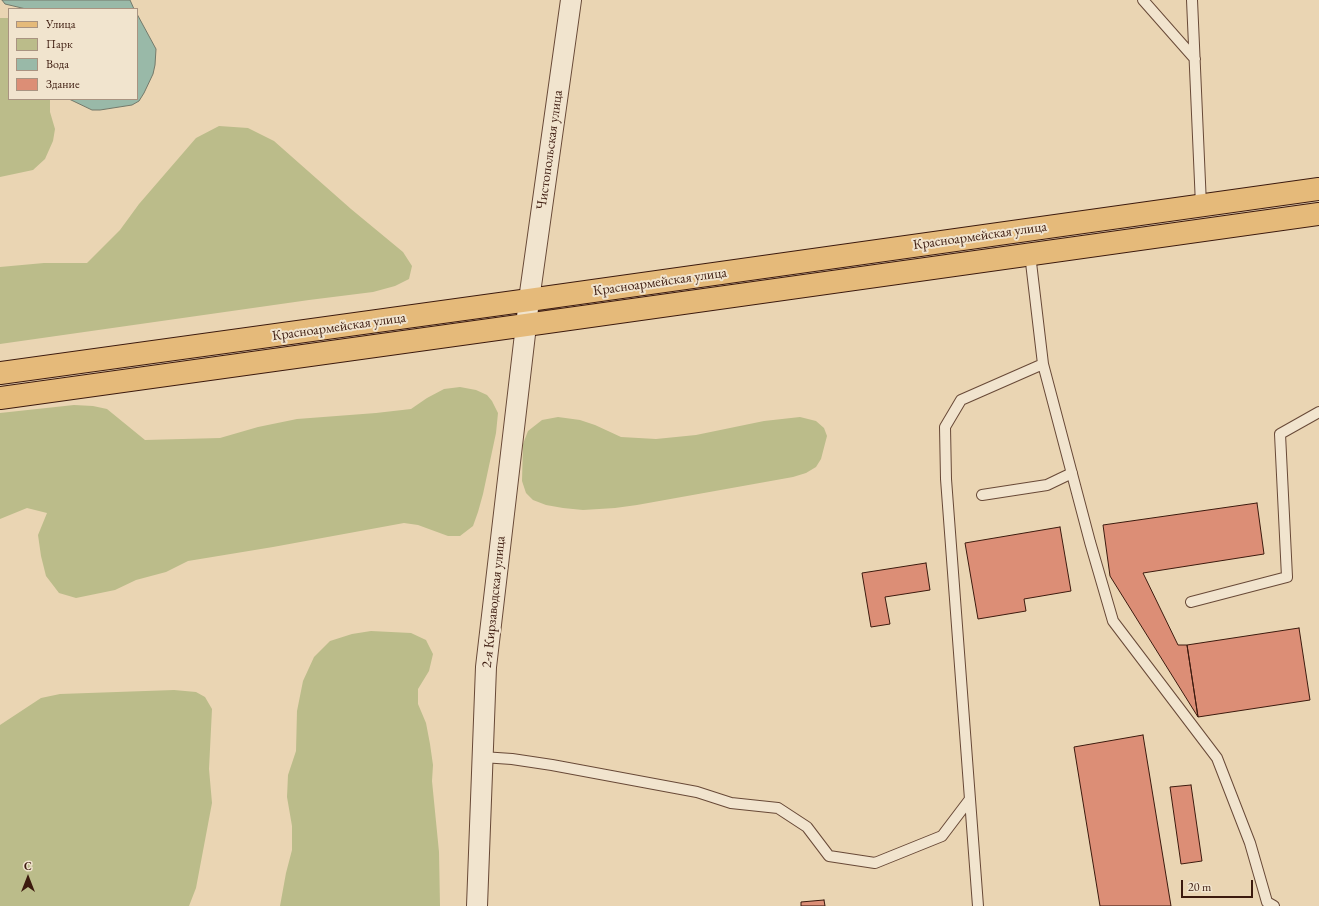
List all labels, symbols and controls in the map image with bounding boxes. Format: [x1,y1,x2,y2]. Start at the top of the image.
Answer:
legend [8,8,138,100]
text: Улица [46,16,76,32]
text: Парк [46,36,73,52]
text: Вода [46,56,69,72]
text: Здание [46,76,80,92]
street label: Чистопольская улица [533,89,567,211]
street label: Красноармейская улица [912,218,1048,254]
street label: Красноармейская улица [592,264,728,300]
street label: Красноармейская улица [271,309,407,345]
street label: 2-я Кирзаводская улица [479,535,509,669]
north arrow [8,858,48,898]
text: С [24,859,32,873]
scale bar [1183,872,1255,898]
text: 20 m [1188,879,1211,895]

